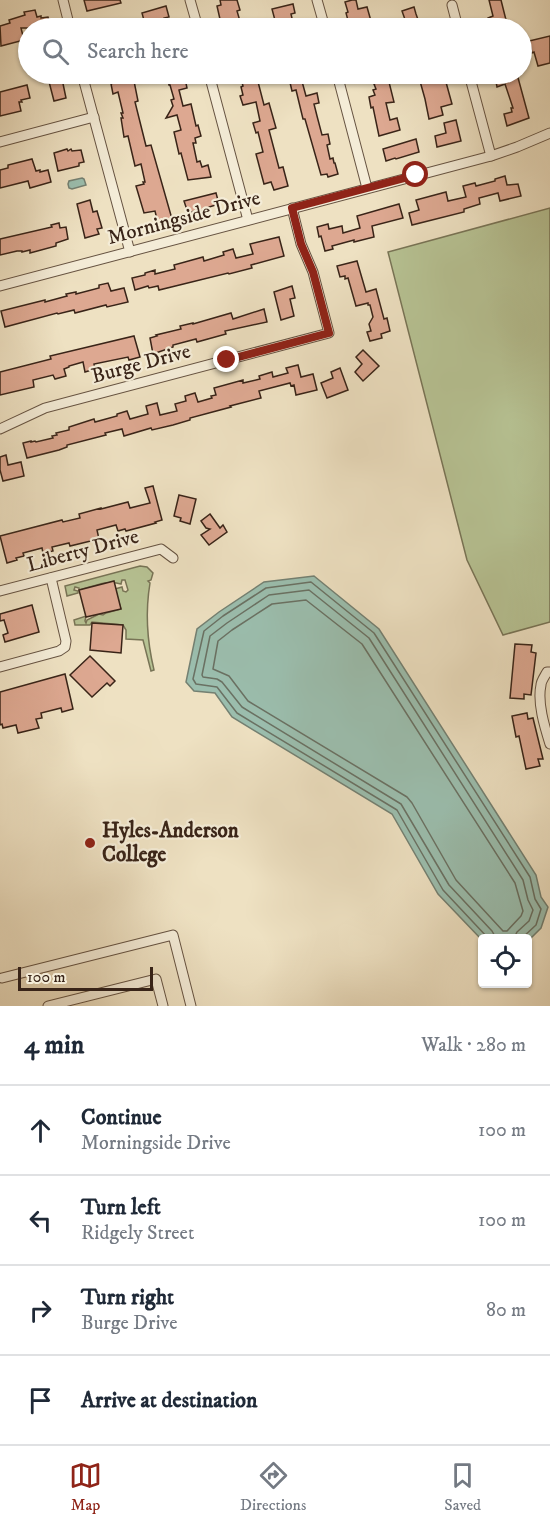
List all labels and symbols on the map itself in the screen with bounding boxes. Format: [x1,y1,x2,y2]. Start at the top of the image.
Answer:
route start [402,161,428,187]
street label: Morningside Drive [105,185,264,251]
street label: Burge Drive [89,338,194,390]
route end [213,346,239,372]
street label: Liberty Drive [24,524,142,578]
place label: Hyles-Anderson College [102,818,240,868]
marker: Hyles-Anderson College [83,836,97,850]
scale bar [18,964,153,992]

